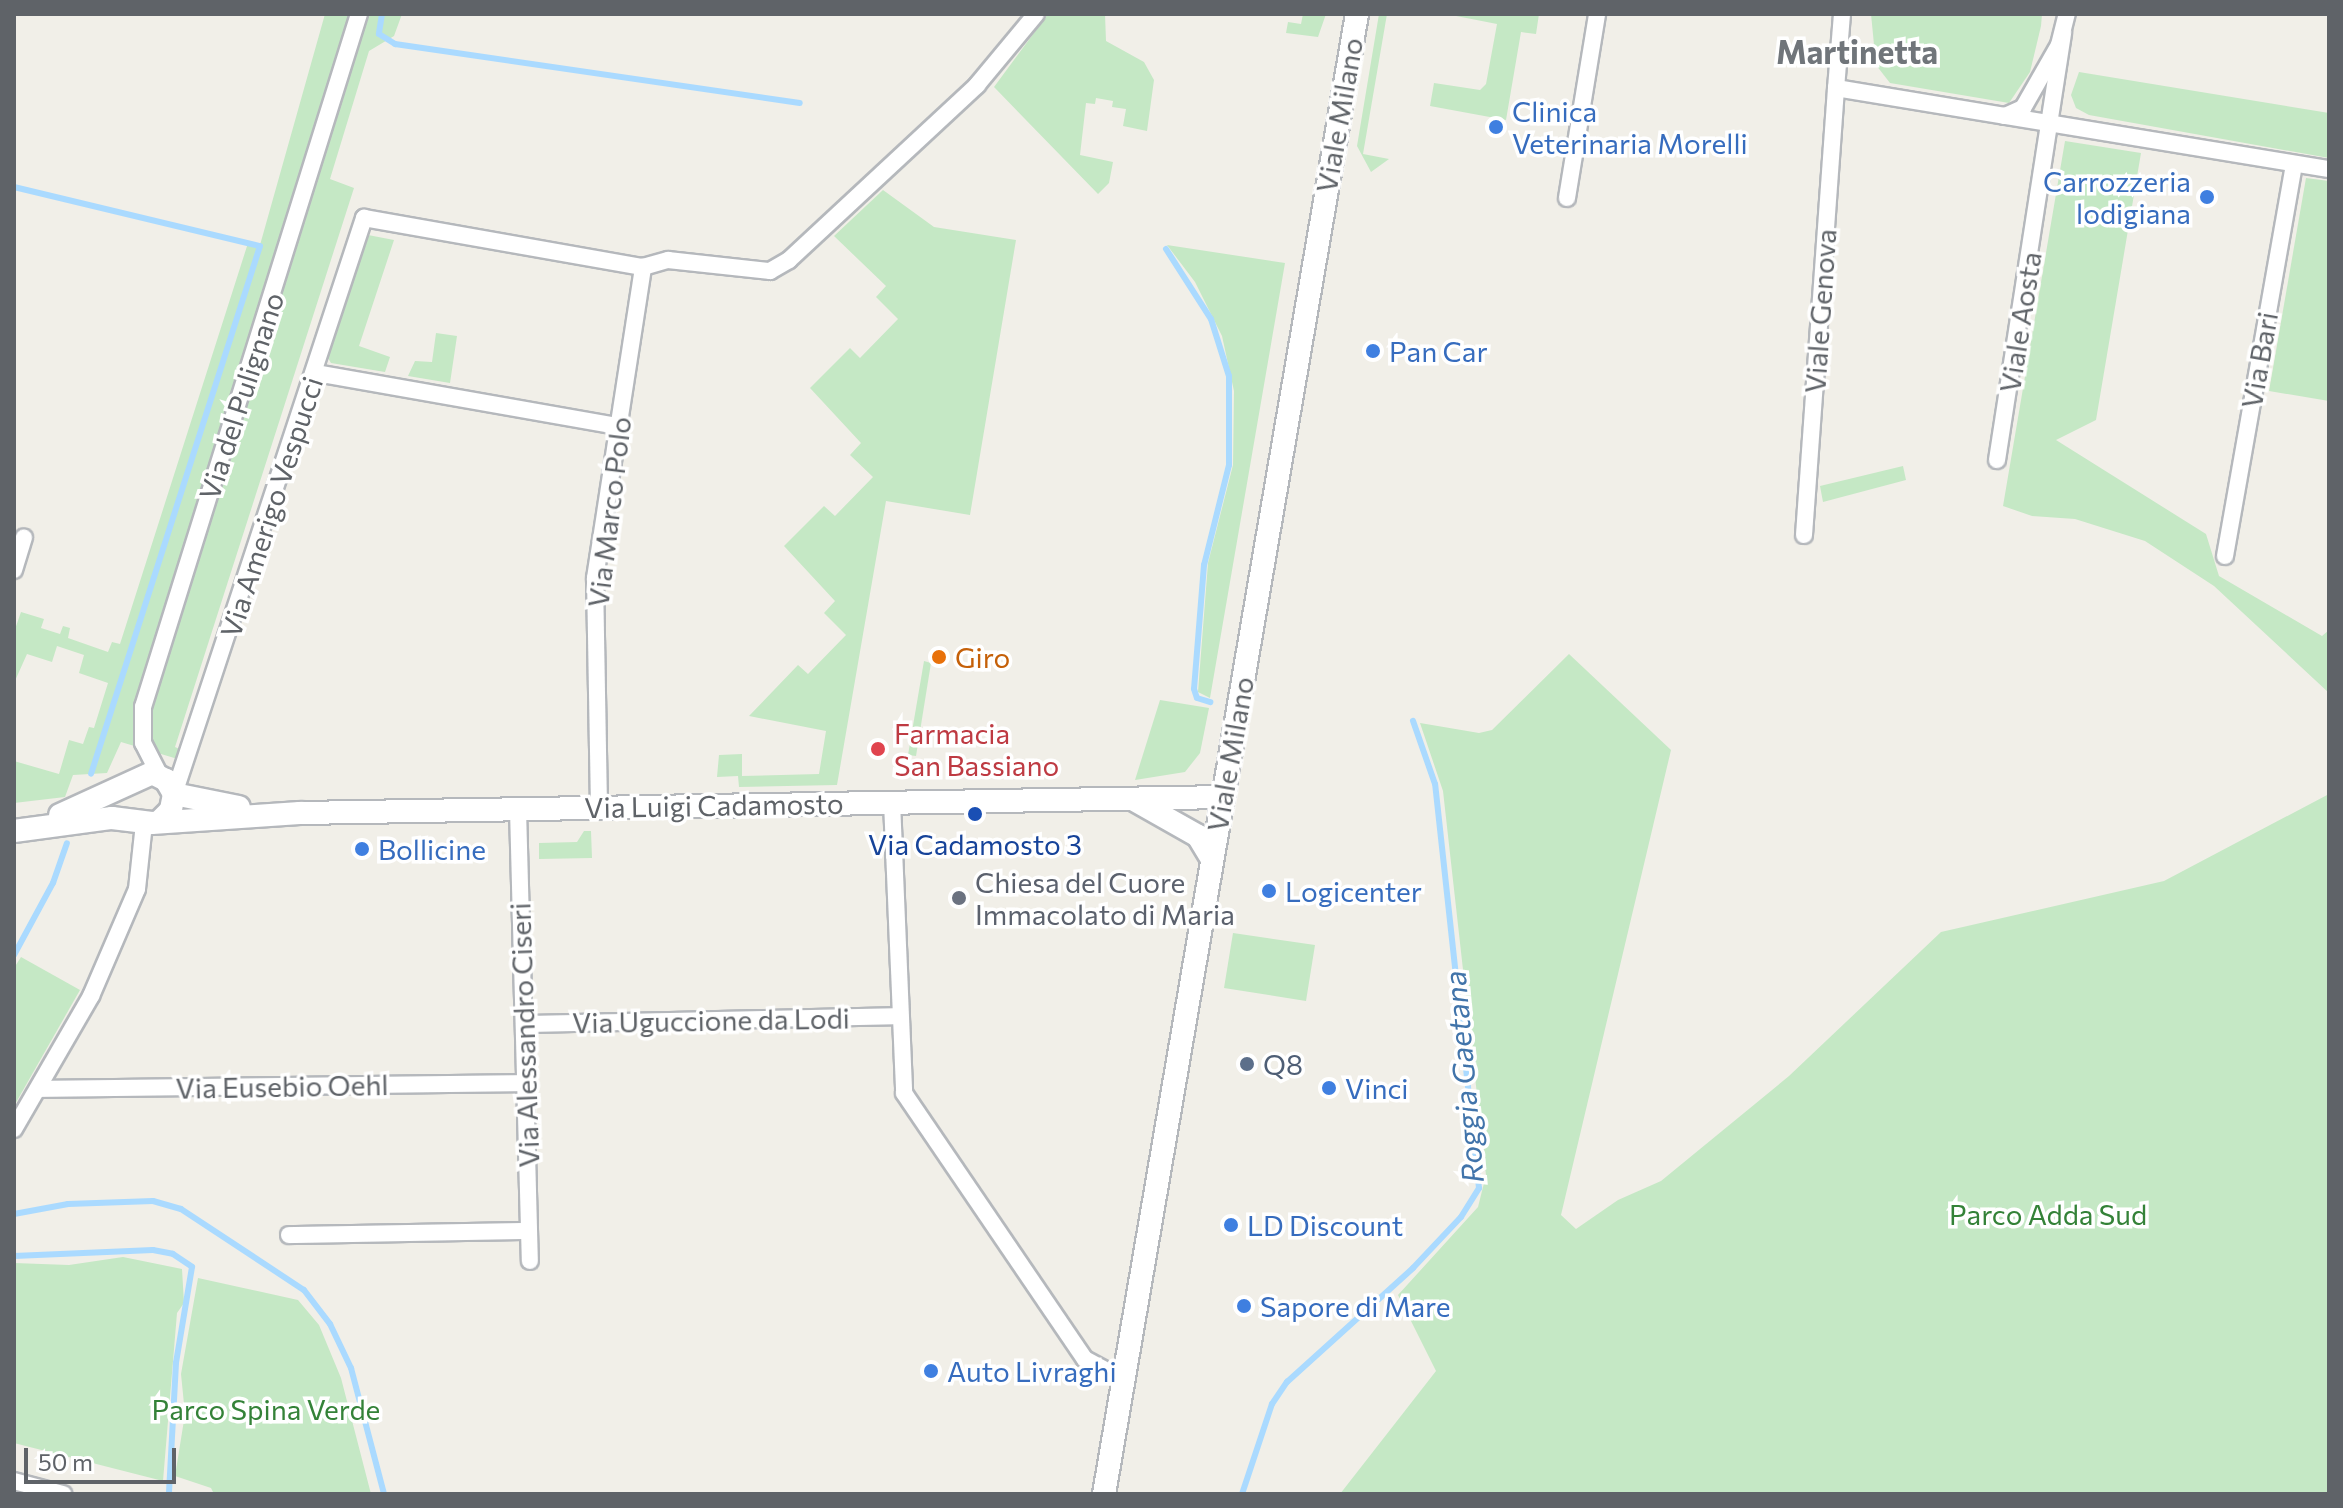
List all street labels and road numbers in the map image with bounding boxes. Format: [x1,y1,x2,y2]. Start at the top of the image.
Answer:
street label: Viale Milano [1309,35,1369,195]
street label: Viale Genova [1797,228,1843,394]
street label: Viale Aosta [1992,249,2048,395]
street label: Via del Pulignano [192,288,290,504]
street label: Via Bari [2234,309,2284,411]
street label: Via Amerigo Vespucci [213,372,329,642]
street label: Via Marco Polo [581,415,637,609]
street label: Viale Milano [1200,674,1260,834]
street label: Via Luigi Cadamosto [584,786,844,824]
street label: Via Alessandro Ciseri [503,902,545,1168]
street label: Via Uguccione da Lodi [572,1001,850,1039]
street label: Via Eusebio Oehl [175,1067,389,1105]

